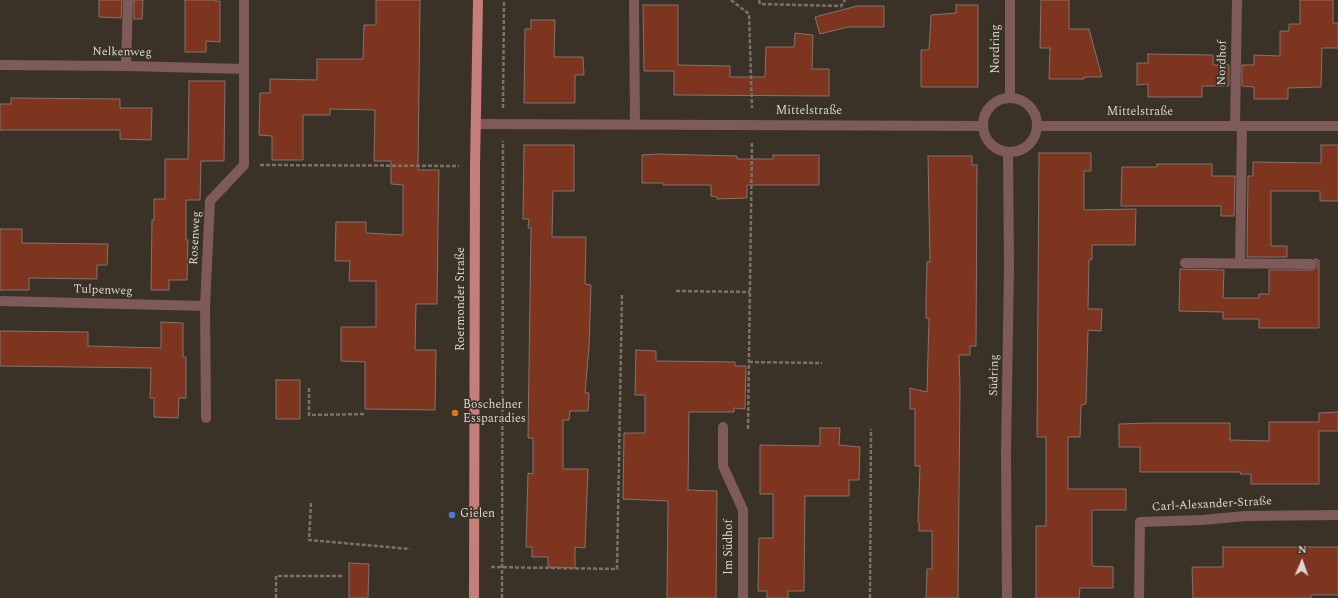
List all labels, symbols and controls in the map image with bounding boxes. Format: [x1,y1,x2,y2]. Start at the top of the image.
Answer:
street label: Nordring [990,24,1004,74]
street label: Nordhof [1215,40,1231,86]
street label: Nelkenweg [92,45,152,61]
street label: Mittelstraße [776,105,842,119]
street label: Mittelstraße [1107,106,1173,120]
street label: Rosenweg [187,211,205,265]
street label: Roermonder Straße [455,247,469,351]
street label: Tulpenweg [73,283,133,299]
street label: Südring [987,354,1003,396]
place label: Boschelner Essparadies [463,399,526,427]
marker: Boschelner Essparadies [450,408,460,418]
street label: Carl-Alexander-Straße [1152,495,1272,515]
place label: Gielen [460,508,495,522]
marker: Gielen [447,510,457,520]
street label: Im Südhof [723,519,737,575]
text: N [1298,541,1307,558]
north arrow [1282,542,1322,582]

